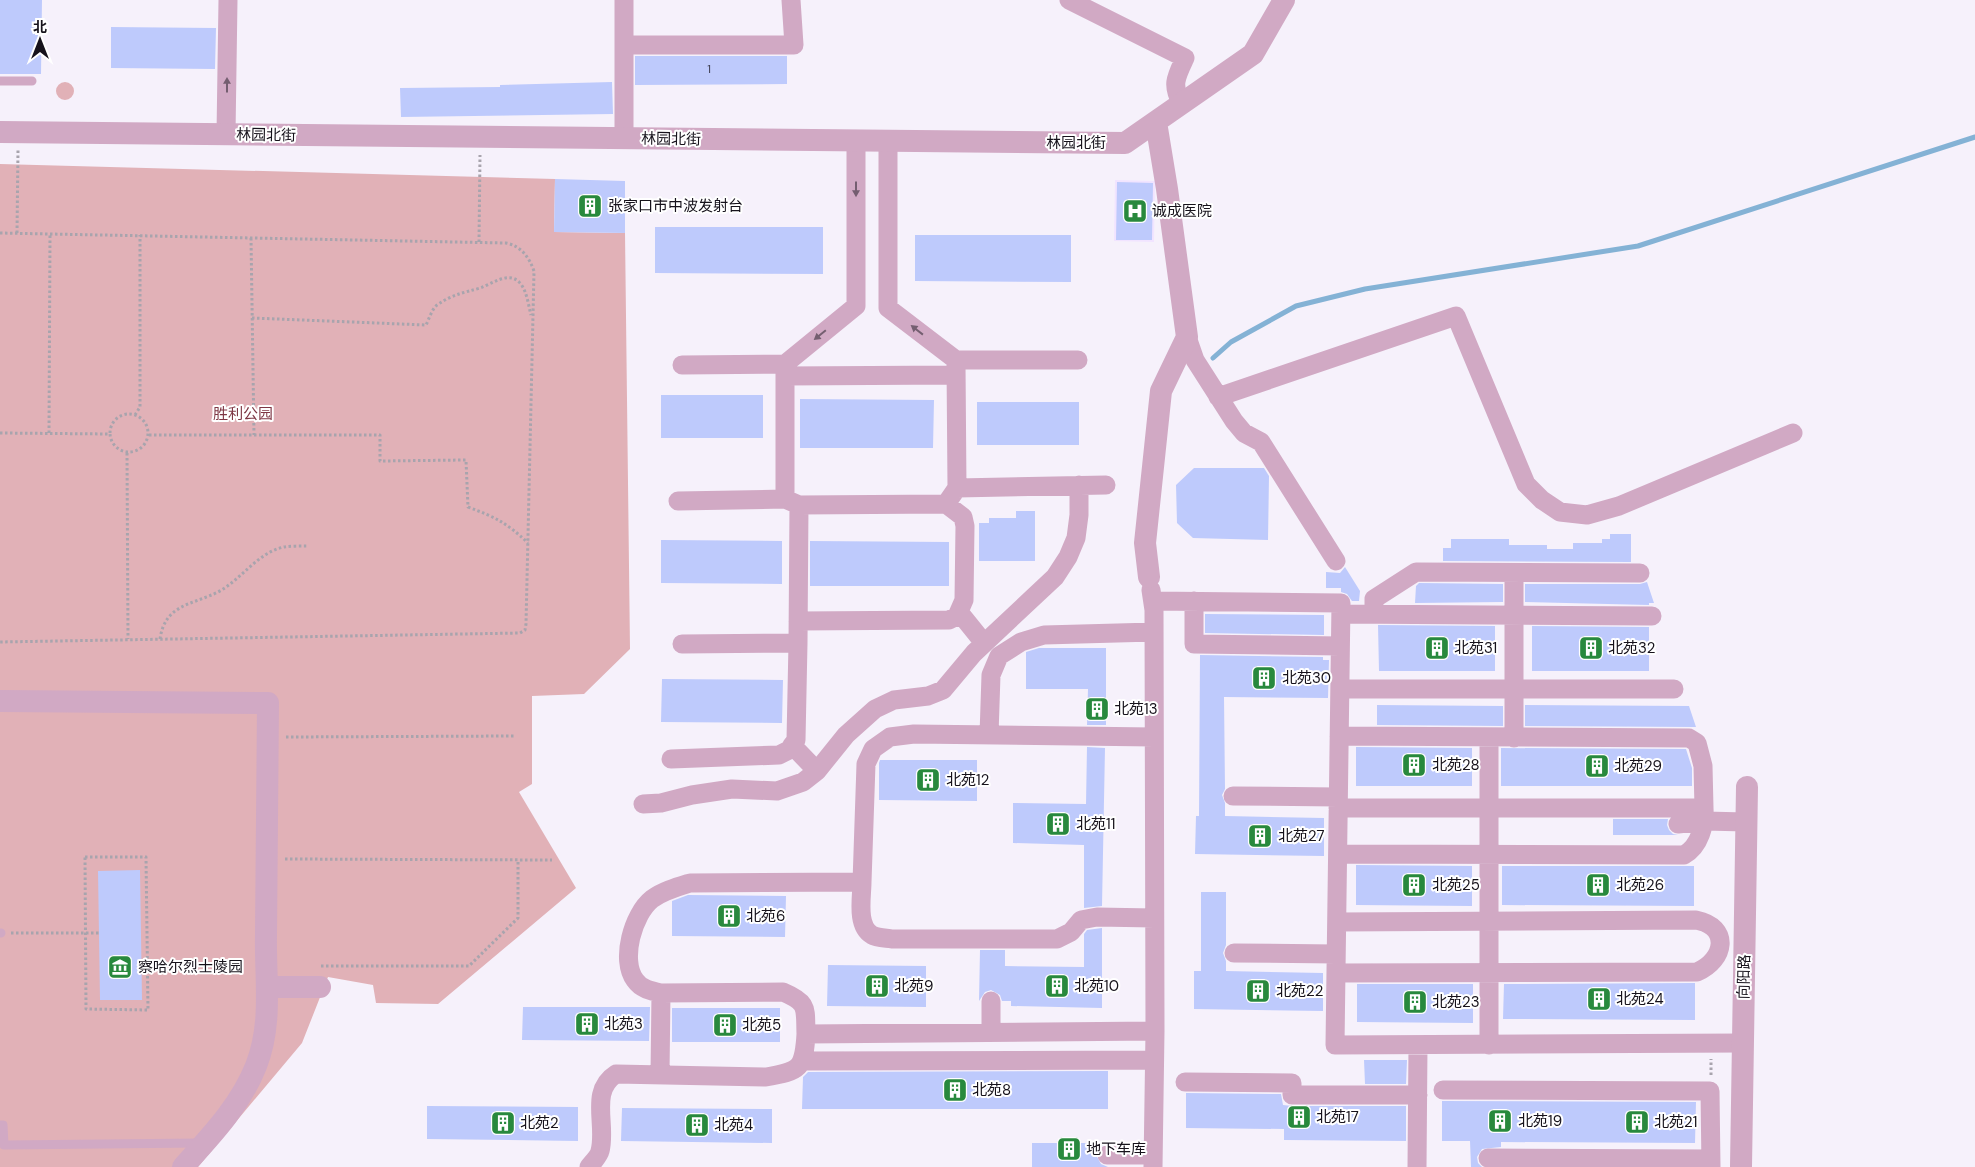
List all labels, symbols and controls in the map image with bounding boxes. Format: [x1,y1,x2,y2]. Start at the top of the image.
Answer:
north arrow [15,15,65,65]
text: 北 [33,18,47,36]
house number: 1 [707,61,711,77]
one-way arrow [223,77,231,93]
street label: 林园北街 [236,124,296,146]
street label: 林园北街 [641,128,701,150]
street label: 林园北街 [1046,133,1106,153]
one-way arrow [852,182,860,198]
building icon: 张家口市中波发射台 [577,193,603,219]
place label: 张家口市中波发射台 [608,196,743,216]
hospital icon: 诚成医院 [1122,198,1148,224]
place label: 诚成医院 [1152,201,1212,221]
one-way arrow [910,325,924,335]
one-way arrow [814,330,827,341]
park label: 胜利公园 [213,404,273,424]
building icon: 北苑31 [1424,635,1450,661]
building icon: 北苑32 [1578,635,1604,661]
place label: 北苑31 [1454,638,1497,658]
place label: 北苑32 [1608,638,1656,658]
building icon: 北苑30 [1251,665,1277,691]
place label: 北苑30 [1282,668,1331,688]
building icon: 北苑13 [1084,696,1110,722]
place label: 北苑13 [1114,699,1158,719]
building icon: 北苑28 [1401,752,1427,778]
building icon: 北苑29 [1584,753,1610,779]
place label: 北苑28 [1432,755,1480,775]
place label: 北苑29 [1614,756,1662,776]
building icon: 北苑12 [915,767,941,793]
place label: 北苑12 [946,770,989,790]
building icon: 北苑11 [1045,811,1071,837]
place label: 北苑11 [1076,814,1115,834]
building icon: 北苑27 [1247,823,1273,849]
place label: 北苑27 [1278,826,1324,846]
building icon: 北苑25 [1401,872,1427,898]
building icon: 北苑26 [1585,872,1611,898]
place label: 北苑25 [1432,875,1480,895]
place label: 北苑26 [1616,875,1664,895]
building icon: 北苑6 [716,903,742,929]
place label: 北苑6 [746,906,785,926]
museum icon: 察哈尔烈士陵园 [107,954,133,980]
street label: 向阳路 [1734,954,1754,1000]
place label: 察哈尔烈士陵园 [138,957,243,977]
building icon: 北苑9 [864,973,890,999]
building icon: 北苑10 [1044,973,1070,999]
place label: 北苑9 [894,976,933,996]
place label: 北苑10 [1074,976,1119,996]
building icon: 北苑22 [1245,978,1271,1004]
place label: 北苑22 [1276,981,1323,1001]
building icon: 北苑24 [1586,986,1612,1012]
building icon: 北苑23 [1402,989,1428,1015]
place label: 北苑24 [1616,989,1664,1009]
place label: 北苑23 [1432,992,1480,1012]
building icon: 北苑3 [574,1011,600,1037]
building icon: 北苑5 [712,1012,738,1038]
place label: 北苑3 [604,1014,643,1034]
place label: 北苑5 [742,1015,781,1035]
building icon: 北苑8 [942,1077,968,1103]
place label: 北苑8 [972,1080,1011,1100]
building icon: 北苑17 [1286,1104,1312,1130]
place label: 北苑17 [1316,1107,1359,1127]
building icon: 北苑19 [1487,1108,1513,1134]
building icon: 北苑21 [1624,1109,1650,1135]
building icon: 北苑2 [490,1110,516,1136]
place label: 北苑19 [1518,1111,1562,1131]
building icon: 北苑4 [684,1112,710,1138]
place label: 北苑21 [1654,1112,1697,1132]
place label: 北苑2 [520,1113,559,1133]
place label: 北苑4 [714,1115,753,1135]
building icon: 地下车库 [1056,1136,1082,1162]
place label: 地下车库 [1086,1139,1146,1159]

